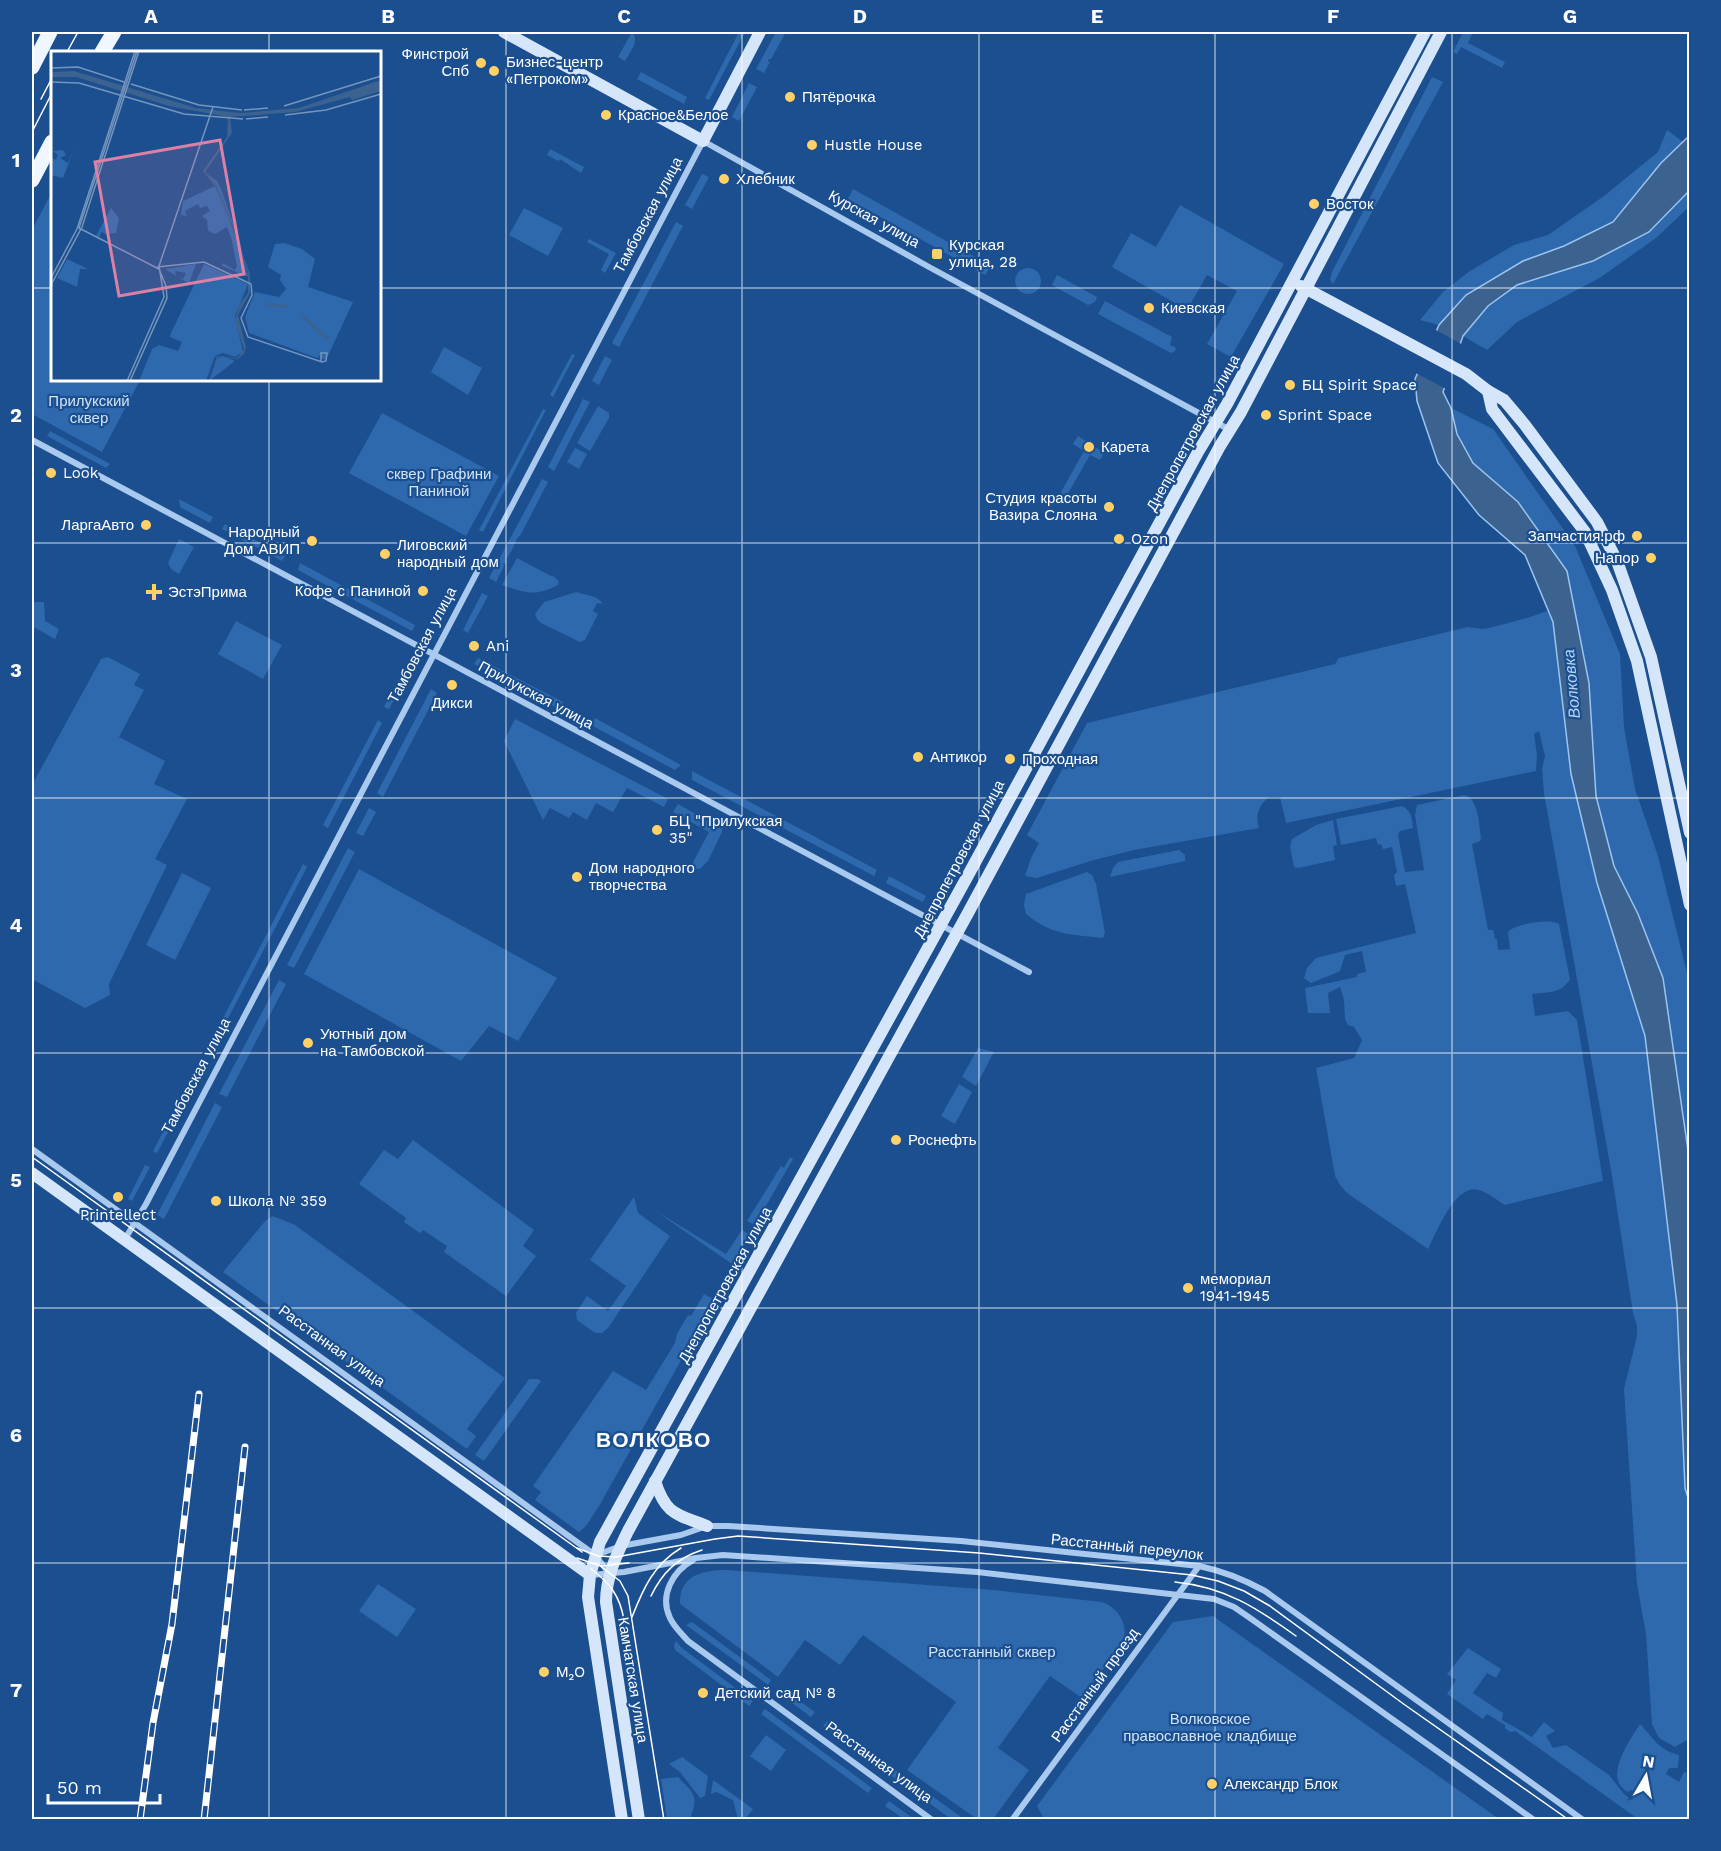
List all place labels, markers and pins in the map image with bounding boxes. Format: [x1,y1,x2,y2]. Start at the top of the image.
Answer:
place label: Финстрой Спб [402,45,469,80]
place label: Бизнес-центр «Петроком» [506,53,603,88]
marker: Финстрой Спб [474,56,488,70]
marker: Бизнес-центр «Петроком» [487,64,501,78]
place label: Пятёрочка [802,88,876,106]
marker: Пятёрочка [783,90,797,104]
place label: Красное&Белое [618,106,729,124]
marker: Красное&Белое [599,108,613,122]
place label: Hustle House [824,136,922,154]
marker: Hustle House [805,138,819,152]
place label: Хлебник [736,170,795,188]
marker: Хлебник [717,172,731,186]
place label: Восток [1326,195,1374,213]
marker: Восток [1307,197,1321,211]
place label: Курская улица, 28 [949,236,1017,271]
marker: Курская улица, 28 [930,247,944,261]
place label: Киевская [1161,299,1225,317]
marker: Киевская [1142,301,1156,315]
place label: БЦ Spirit Space [1302,376,1417,394]
marker: БЦ Spirit Space [1283,378,1297,392]
place label: Sprint Space [1278,406,1372,424]
marker: Sprint Space [1259,408,1273,422]
place label: Карета [1101,438,1150,456]
marker: Карета [1082,440,1096,454]
place label: Look [63,464,99,482]
marker: Look [44,466,58,480]
place label: Студия красоты Вазира Слояна [985,489,1098,524]
marker: Студия красоты Вазира Слояна [1102,500,1116,514]
place label: ЛаргаАвто [61,516,134,534]
marker: ЛаргаАвто [139,518,153,532]
place label: Народный Дом АВИП [224,523,300,558]
place label: Запчастия.рф [1528,527,1625,545]
marker: Запчастия.рф [1630,529,1644,543]
place label: Ozon [1131,530,1168,548]
marker: Ozon [1112,532,1126,546]
marker: Народный Дом АВИП [305,534,319,548]
place label: Лиговский народный дом [397,536,499,571]
marker: Лиговский народный дом [378,547,392,561]
place label: Напор [1595,549,1639,567]
marker: Напор [1644,551,1658,565]
place label: Кофе с Паниной [295,582,411,600]
marker: ЭстэПрима [145,583,163,601]
place label: ЭстэПрима [168,583,248,601]
marker: Кофе с Паниной [416,584,430,598]
place label: Ani [486,637,509,655]
marker: Ani [467,639,481,653]
marker: Дикси [445,678,459,692]
place label: Дикси [431,694,473,712]
place label: Антикор [930,748,987,766]
marker: Антикор [911,750,925,764]
place label: Проходная [1022,750,1098,768]
marker: Проходная [1003,752,1017,766]
place label: БЦ "Прилукская 35" [669,812,782,847]
marker: БЦ "Прилукская 35" [650,823,664,837]
place label: Дом народного творчества [589,859,695,894]
marker: Дом народного творчества [570,870,584,884]
place label: Уютный дом на Тамбовской [320,1025,424,1060]
marker: Уютный дом на Тамбовской [301,1036,315,1050]
place label: Роснефть [908,1131,977,1149]
marker: Роснефть [889,1133,903,1147]
marker: Printellect [111,1190,125,1204]
place label: Школа № 359 [228,1192,327,1210]
marker: Школа № 359 [209,1194,223,1208]
place label: Printellect [80,1206,157,1224]
place label: мемориал 1941-1945 [1200,1270,1271,1305]
marker: мемориал 1941-1945 [1181,1281,1195,1295]
place label: М₂O [556,1663,585,1681]
marker: М₂O [537,1665,551,1679]
place label: Детский сад № 8 [715,1684,836,1702]
marker: Детский сад № 8 [696,1686,710,1700]
place label: Александр Блок [1224,1775,1338,1793]
marker: Александр Блок [1205,1777,1219,1791]

